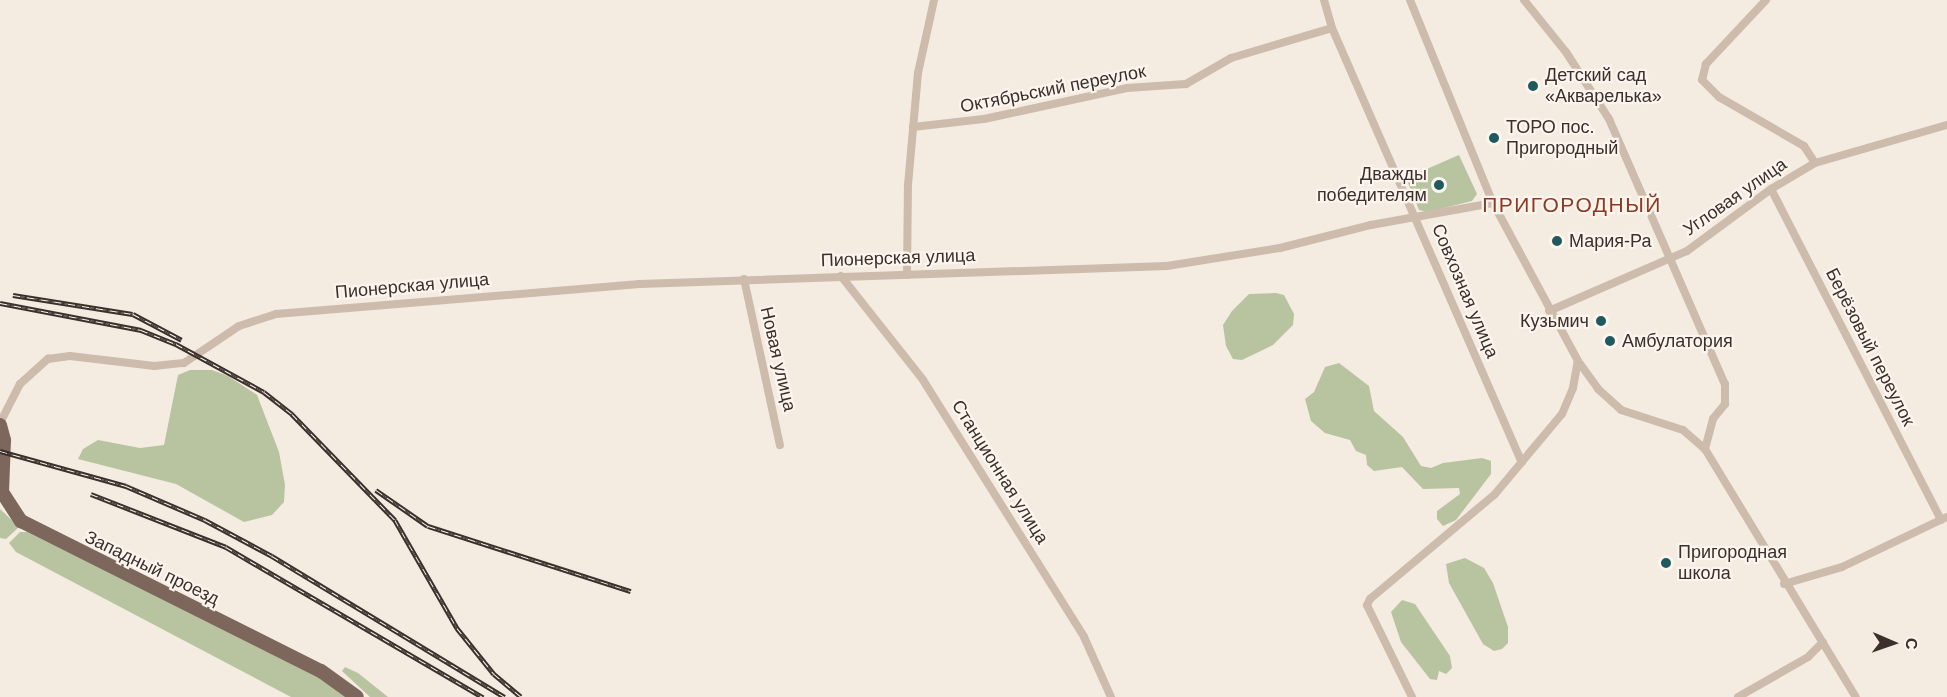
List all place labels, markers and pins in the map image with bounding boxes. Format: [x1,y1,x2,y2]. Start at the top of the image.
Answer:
place label: Детский сад «Акварелька» [1545,65,1662,107]
marker: Детский сад «Акварелька» [1526,79,1540,93]
place label: ТОРО пос. Пригородный [1506,117,1618,160]
marker: ТОРО пос. Пригородный [1487,131,1501,145]
place label: Дважды победителям [1317,164,1427,207]
marker: Дважды победителям [1432,178,1446,192]
place label: Мария-Ра [1569,230,1651,252]
marker: Мария-Ра [1550,234,1564,248]
place label: Кузьмич [1520,310,1589,332]
marker: Кузьмич [1594,314,1608,328]
place label: Амбулатория [1622,330,1733,352]
marker: Амбулатория [1603,334,1617,348]
place label: Пригородная школа [1678,542,1787,584]
marker: Пригородная школа [1659,556,1673,570]

